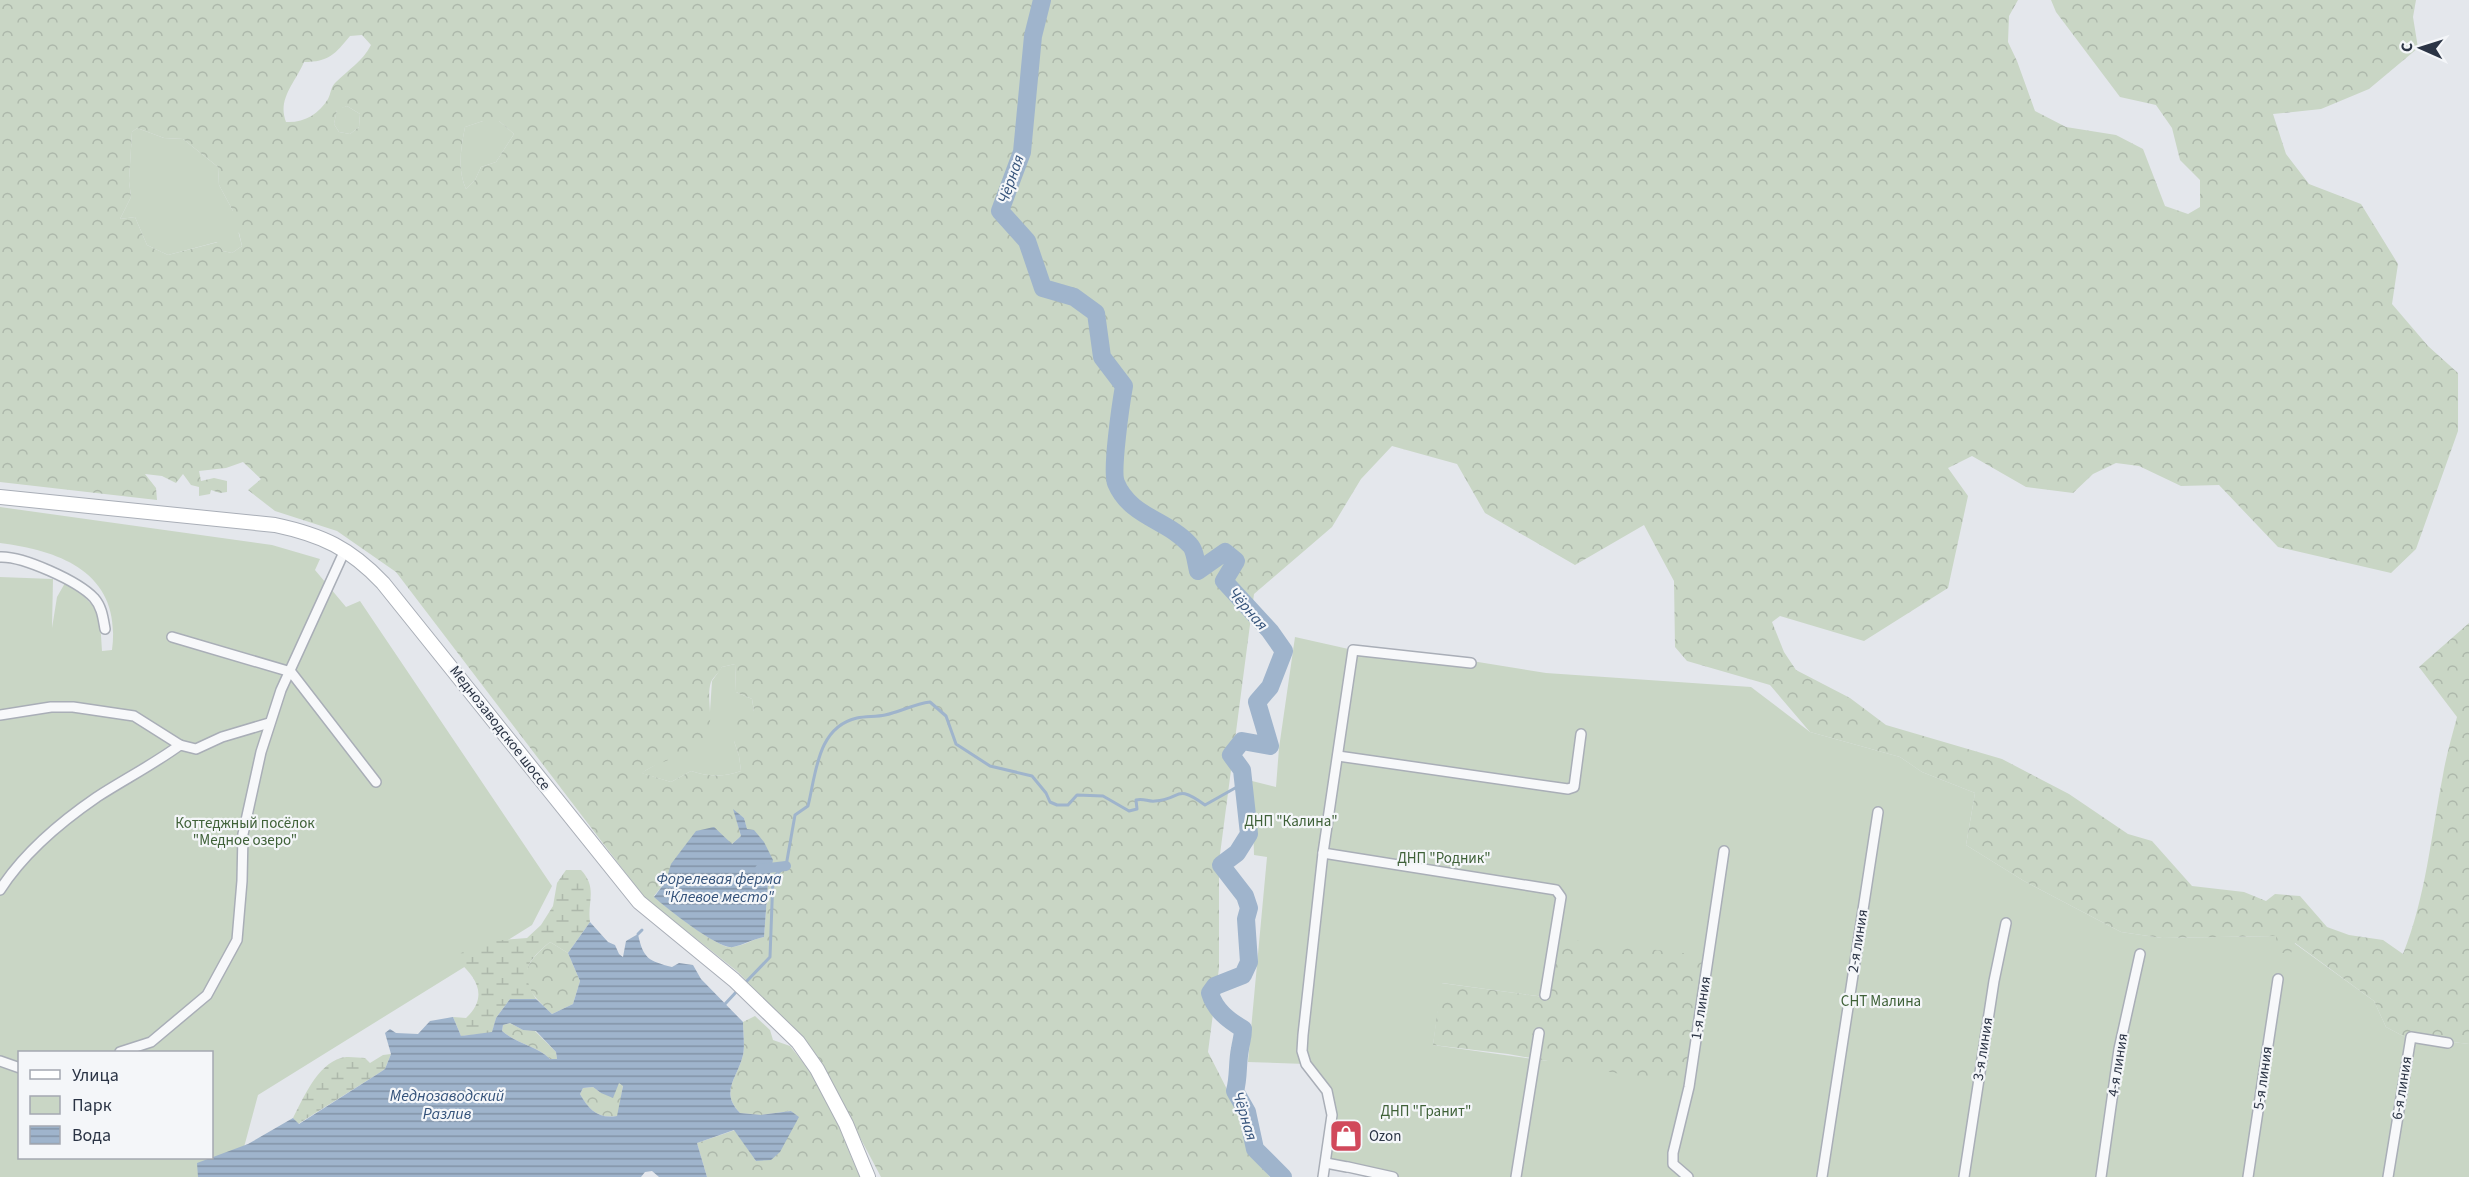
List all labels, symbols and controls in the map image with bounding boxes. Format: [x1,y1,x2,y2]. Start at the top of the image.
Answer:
north arrow [2391,18,2451,78]
text: С [2396,42,2418,52]
water label: Чёрная [992,151,1030,206]
water label: Чёрная [1223,583,1273,635]
street label: Меднозаводское шоссе [445,661,555,795]
park label: ДНП "Калина" [1244,811,1338,832]
park label: Коттеджный посёлок "Медное озеро" [175,813,315,851]
park label: ДНП "Родник" [1397,848,1491,869]
water label: Форелевая ферма "Клевое место" [656,868,782,908]
street label: 2-я линия [1843,908,1873,974]
street label: 1-я линия [1686,975,1716,1041]
park label: СНТ Малина [1841,991,1921,1012]
street label: 3-я линия [1968,1016,1998,1082]
street label: 4-я линия [2103,1032,2133,1098]
street label: 5-я линия [2248,1045,2278,1111]
legend [18,1051,213,1159]
street label: 6-я линия [2387,1055,2417,1121]
text: Улица [72,1063,119,1088]
water label: Меднозаводский Разлив [390,1085,504,1125]
water label: Чёрная [1227,1089,1263,1144]
text: Парк [72,1093,112,1118]
park label: ДНП "Гранит" [1381,1101,1471,1122]
shop icon: Ozon [1328,1118,1364,1154]
text: Вода [72,1123,111,1148]
place label: Ozon [1369,1126,1401,1147]

